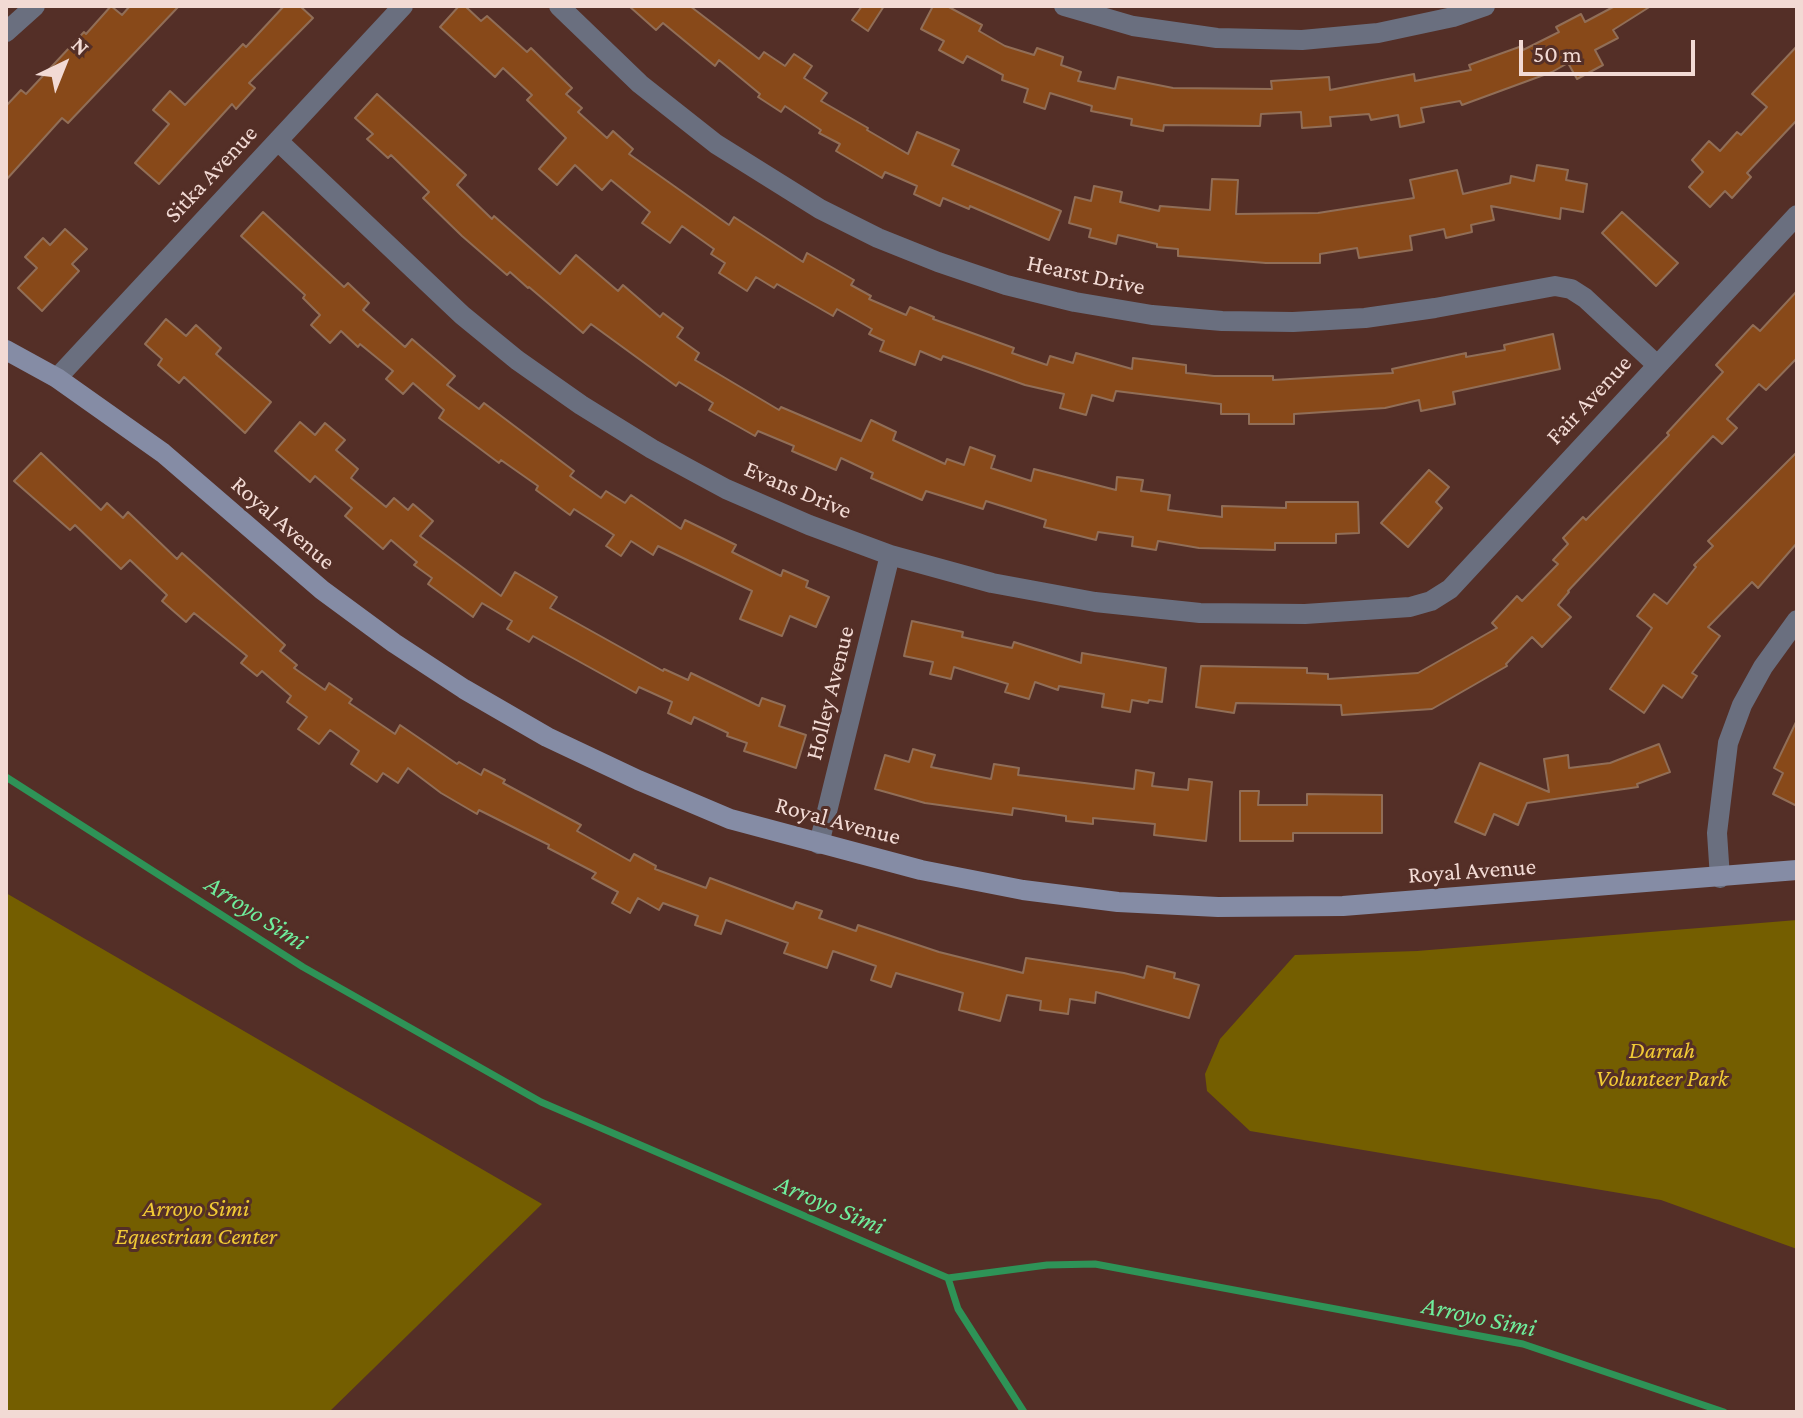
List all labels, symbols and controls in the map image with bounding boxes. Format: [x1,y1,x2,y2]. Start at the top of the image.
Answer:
north arrow [24,24,104,104]
scale bar [1523,24,1699,74]
text: N [67,32,95,60]
text: 50 m [1533,40,1582,67]
street label: Sitka Avenue [158,119,264,229]
street label: Hearst Drive [1024,248,1148,302]
street label: Fair Avenue [1540,349,1638,451]
street label: Evans Drive [740,455,856,525]
street label: Royal Avenue [225,470,341,576]
street label: Holley Avenue [799,623,861,763]
street label: Royal Avenue [772,790,904,852]
street label: Royal Avenue [1407,852,1537,890]
water label: Arroyo Simi [199,868,313,958]
park label: Darrah Volunteer Park [1596,1037,1728,1093]
water label: Arroyo Simi [771,1168,889,1242]
park label: Arroyo Simi Equestrian Center [115,1195,277,1251]
water label: Arroyo Simi [1419,1290,1539,1344]

